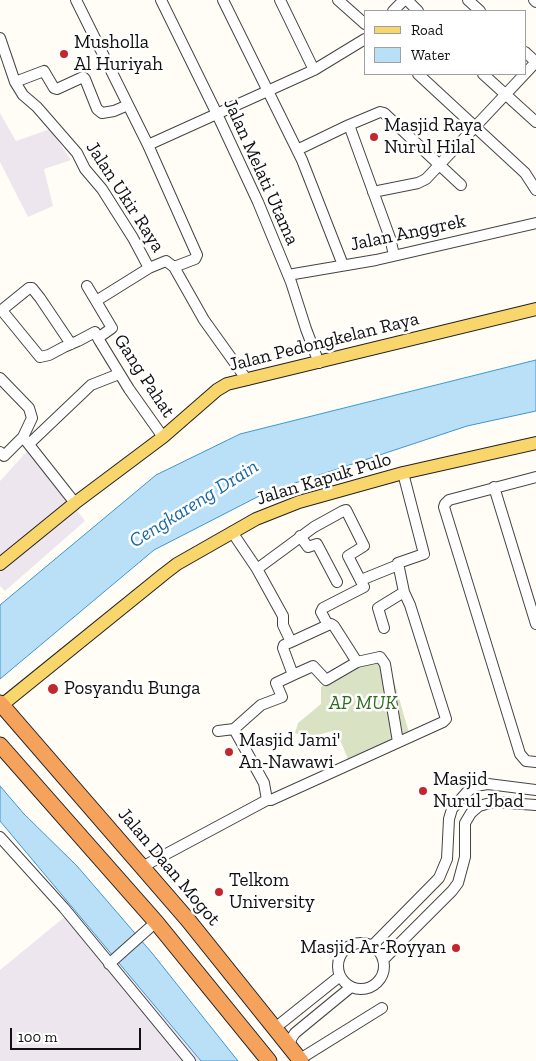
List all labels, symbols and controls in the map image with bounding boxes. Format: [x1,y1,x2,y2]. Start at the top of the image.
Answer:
legend [364,10,526,75]
text: Road [411,21,443,39]
place label: Musholla Al Huriyah [74,32,163,76]
text: Water [411,46,451,64]
marker: Musholla Al Huriyah [58,48,70,60]
street label: Jalan Melati Utama [218,95,304,249]
place label: Masjid Raya Nurul Hilal [384,115,482,159]
marker: Masjid Raya Nurul Hilal [368,131,380,143]
street label: Jalan Ukir Raya [81,137,169,257]
street label: Jalan Anggrek [348,210,468,256]
street label: Jalan Pedongkelan Raya [227,307,421,377]
street label: Gang Pahat [109,330,179,422]
street label: Jalan Kapuk Pulo [254,448,394,510]
water label: Cengkareng Drain [125,455,263,553]
place label: Posyandu Bunga [64,678,200,700]
marker: Posyandu Bunga [46,682,60,696]
park label: AP MUK [329,693,397,715]
place label: Masjid Jami' An-Nawawi [239,730,340,774]
marker: Masjid Jami' An-Nawawi [223,746,235,758]
place label: Masjid Nurul Jbad [433,769,524,813]
marker: Masjid Nurul Jbad [417,785,429,797]
street label: Jalan Daan Mogot [113,803,225,931]
place label: Telkom University [229,870,315,914]
marker: Telkom University [213,886,225,898]
place label: Masjid Ar-Royyan [300,937,446,959]
marker: Masjid Ar-Royyan [450,942,462,954]
scale bar [12,1018,144,1050]
text: 100 m [18,1028,57,1046]

